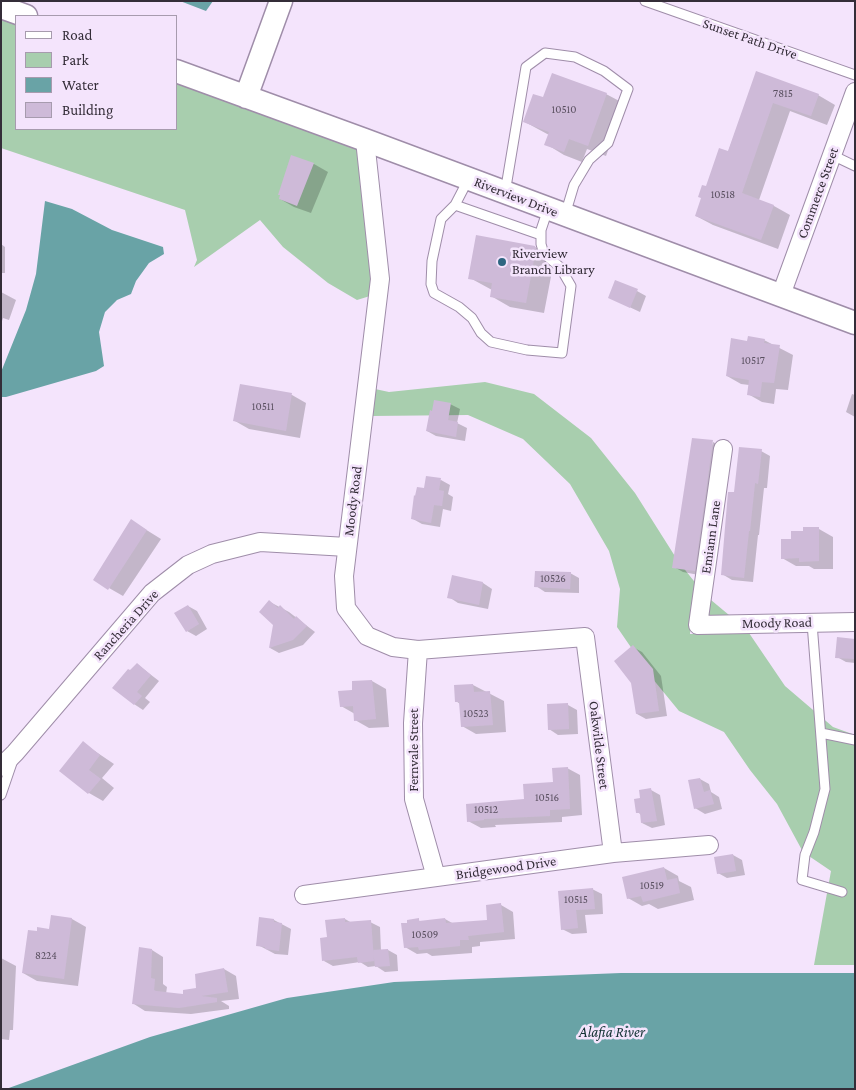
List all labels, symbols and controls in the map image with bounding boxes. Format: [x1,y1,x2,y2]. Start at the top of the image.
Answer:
legend [15,15,178,130]
street label: Sunset Path Drive [700,15,800,63]
text: Road [62,27,92,43]
text: Park [62,52,89,68]
text: Water [62,77,99,93]
house number: 7815 [773,87,793,101]
text: Building [62,102,113,118]
house number: 10510 [552,103,576,117]
street label: Commerce Street [794,145,842,241]
street label: Riverview Drive [472,173,560,221]
house number: 10518 [711,188,735,202]
place label: Riverview Branch Library [512,246,595,278]
marker: Riverview Branch Library [496,256,508,268]
house number: 10517 [741,354,765,368]
house number: 10511 [252,400,274,414]
street label: Moody Road [340,465,366,537]
street label: Emiann Lane [698,499,724,575]
house number: 10526 [540,572,566,586]
street label: Rancheria Drive [90,586,162,664]
street label: Moody Road [742,614,812,632]
street label: Oakwilde Street [585,700,613,790]
house number: 10523 [463,707,489,721]
street label: Fernvale Street [406,708,422,792]
house number: 10516 [535,791,559,805]
house number: 10512 [474,803,498,817]
street label: Bridgewood Drive [455,853,557,883]
house number: 10519 [640,879,664,893]
house number: 10515 [564,893,588,907]
house number: 10509 [412,928,438,942]
house number: 8224 [35,949,57,963]
water label: Alafia River [579,1023,645,1041]

